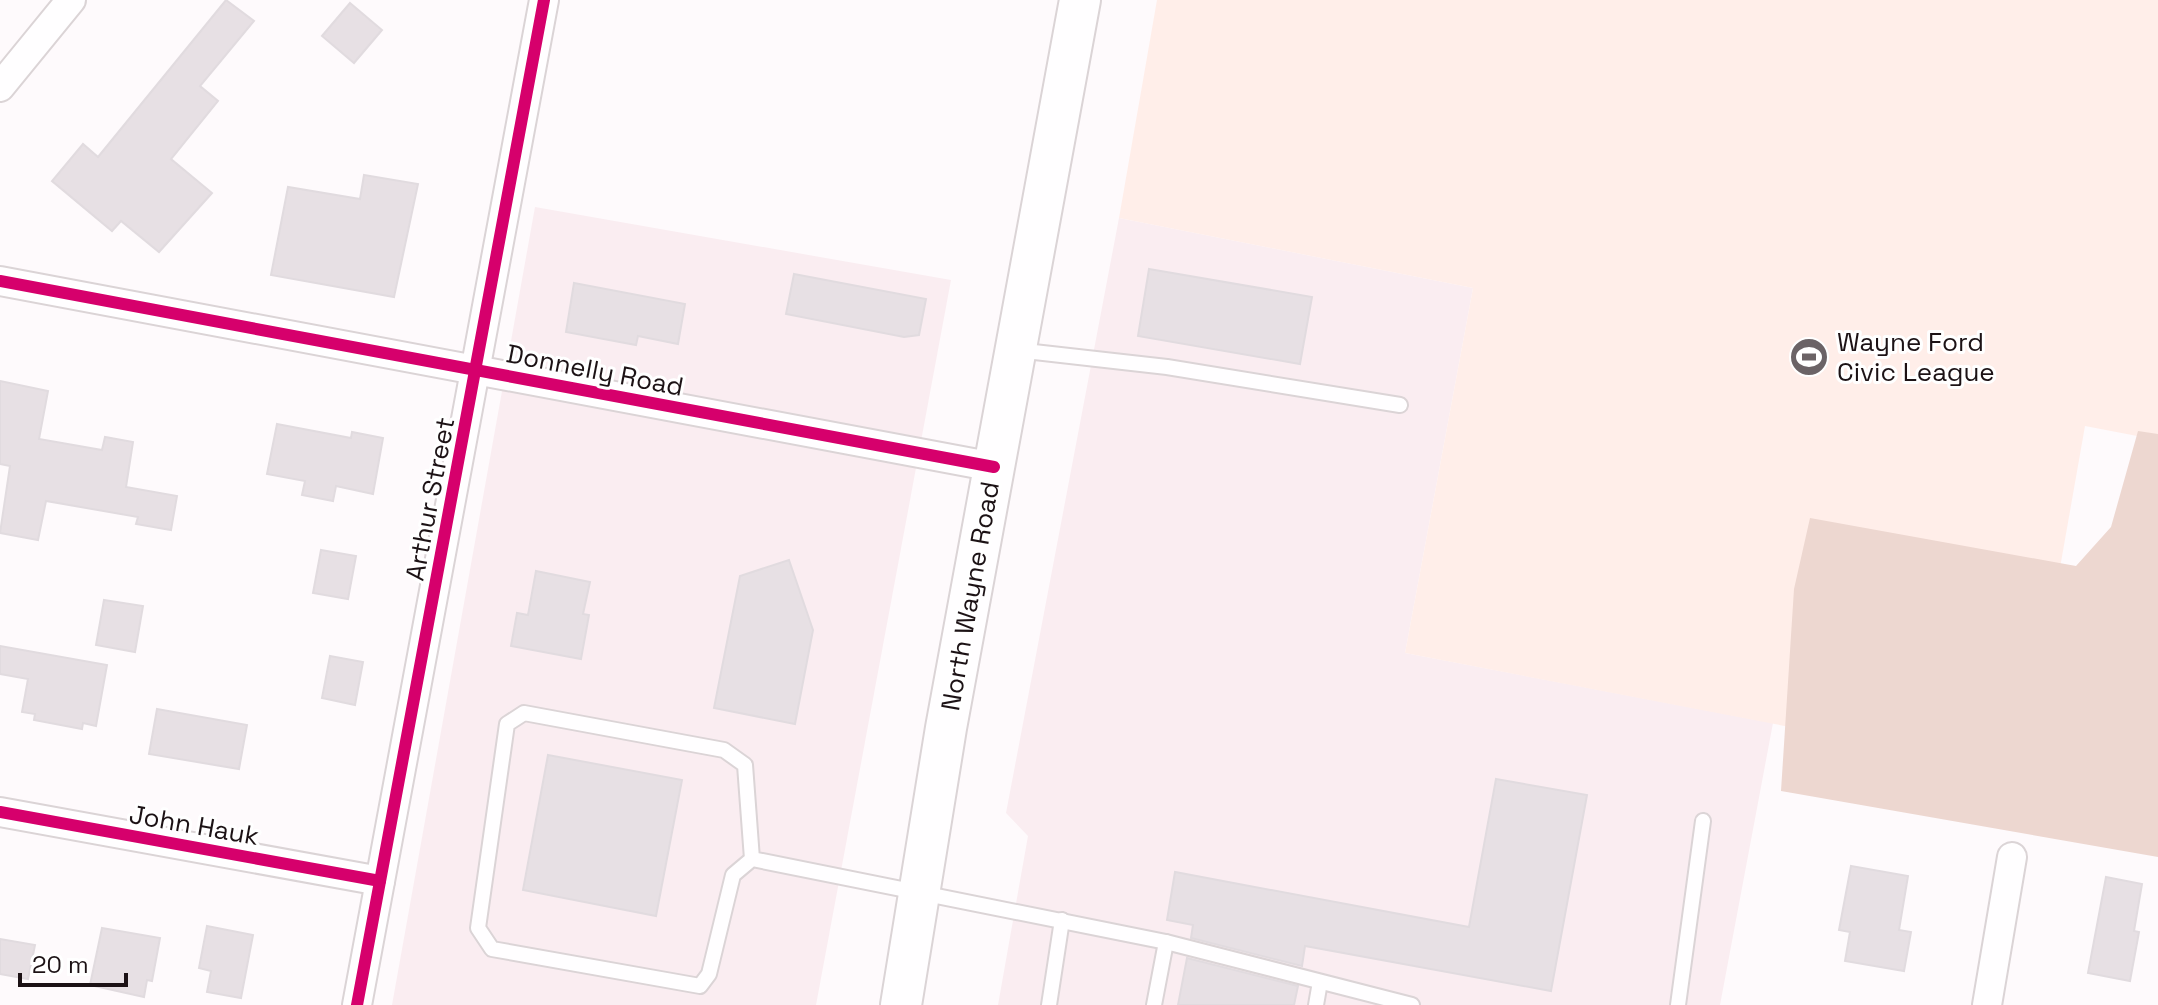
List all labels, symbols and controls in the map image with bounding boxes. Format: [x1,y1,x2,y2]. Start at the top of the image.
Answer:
place label: Wayne Ford Civic League [1837,325,1995,389]
street label: Donnelly Road [504,336,686,404]
sports icon: Wayne Ford Civic League [1788,336,1830,378]
street label: Arthur Street [398,414,462,584]
street label: North Wayne Road [933,479,1007,713]
street label: John Hauk [127,797,261,853]
scale bar [20,937,126,987]
text: 20 m [32,949,89,980]

